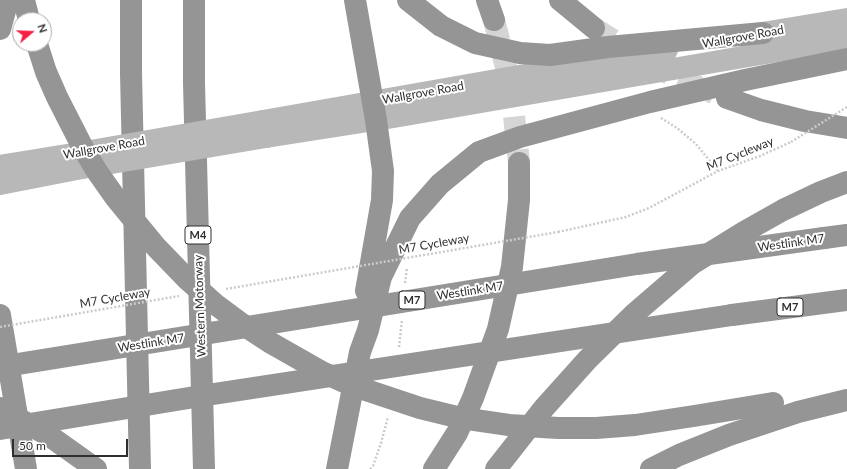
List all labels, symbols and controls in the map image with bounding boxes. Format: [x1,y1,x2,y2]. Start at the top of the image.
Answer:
north arrow [12,12,52,52]
text: N [35,22,50,34]
street label: Wallgrove Road [701,23,785,51]
street label: Wallgrove Road [381,79,465,107]
street label: Wallgrove Road [62,134,146,162]
street label: M7 Cycleway [704,134,776,174]
road number: M4 [185,226,211,244]
street label: M7 Cycleway [398,231,470,257]
street label: Westlink M7 [757,231,825,255]
street label: Western Motorway [191,255,209,357]
street label: Westlink M7 [436,279,504,303]
street label: M7 Cycleway [79,285,151,311]
road number: M7 [399,291,425,309]
road number: M7 [777,298,803,316]
street label: Westlink M7 [117,331,185,355]
scale bar [14,431,130,457]
text: 50 m [19,438,46,453]

